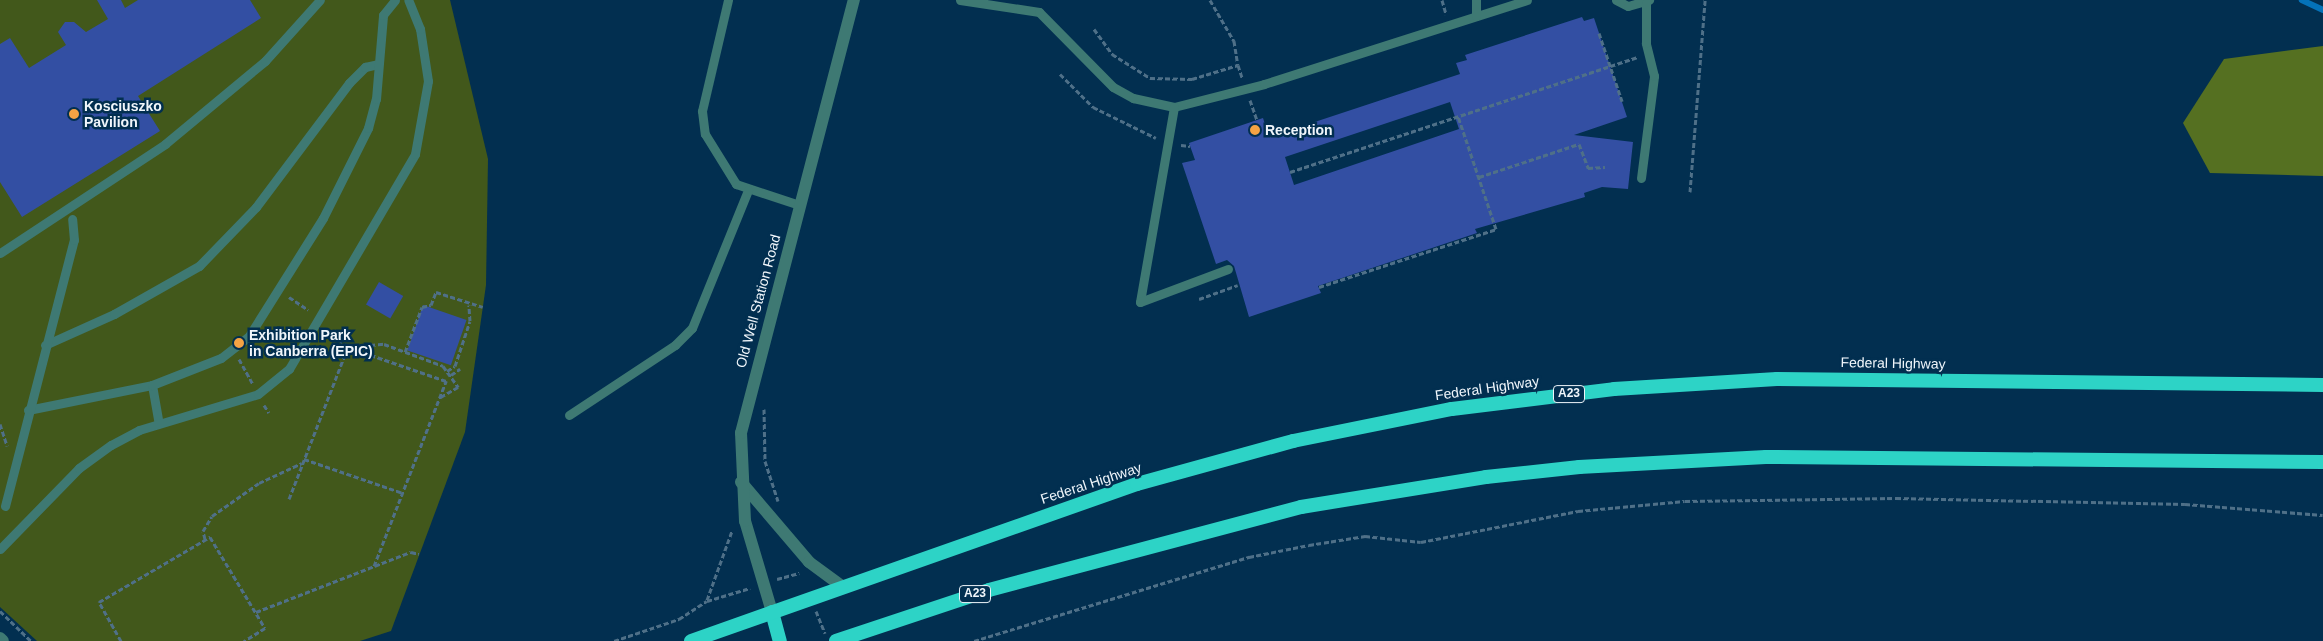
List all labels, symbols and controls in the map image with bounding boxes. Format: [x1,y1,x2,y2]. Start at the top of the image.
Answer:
place label: Kosciuszko Pavilion [84,98,162,130]
marker: Kosciuszko Pavilion [68,108,80,120]
place label: Reception [1265,122,1333,138]
marker: Reception [1249,124,1261,136]
street label: Old Well Station Road [732,232,784,370]
place label: Exhibition Park in Canberra (EPIC) [249,327,373,360]
marker: Exhibition Park in Canberra (EPIC) [233,337,245,349]
street label: Federal Highway [1840,354,1946,372]
street label: Federal Highway [1434,372,1540,404]
road number: A23 [1553,384,1585,404]
street label: Federal Highway [1038,459,1144,507]
road number: A23 [959,584,991,604]

